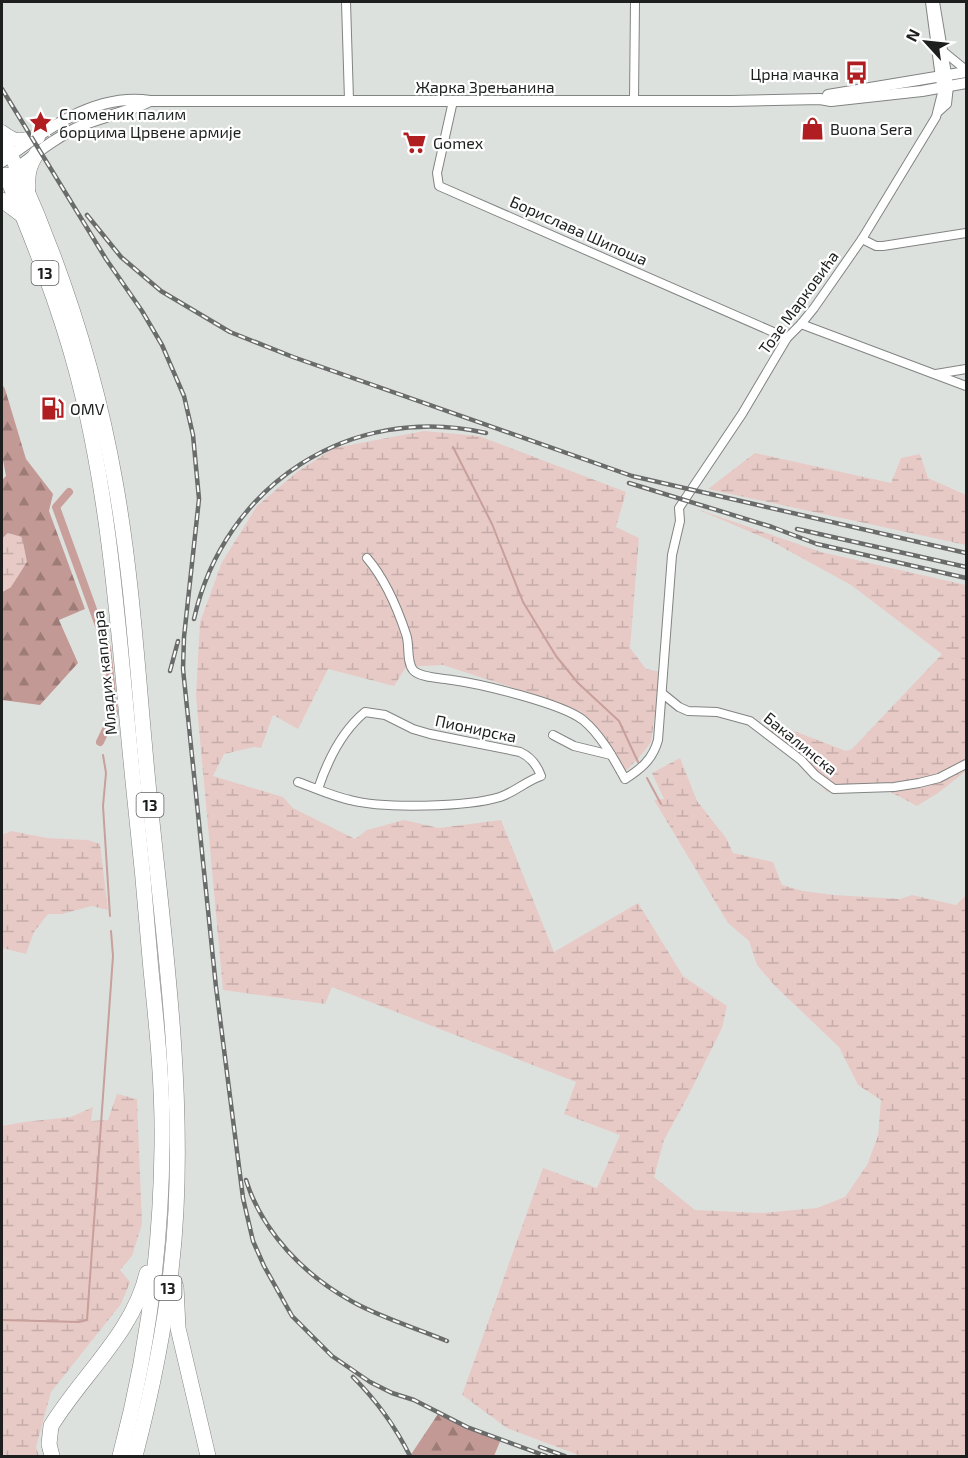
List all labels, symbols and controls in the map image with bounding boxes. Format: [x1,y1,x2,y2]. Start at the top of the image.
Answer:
north arrow [896,12,956,72]
text: N [901,25,923,44]
bus stop icon: Црна мачка [844,60,870,86]
place label: Црна мачка [750,64,839,83]
street label: Жарка Зрењанина [415,77,555,96]
place label: Споменик палим борцима Црвене армије [59,104,242,142]
place icon: Споменик палим борцима Црвене армије [28,109,54,135]
shop icon: Buona Sera [799,115,825,141]
place label: Buona Sera [830,119,913,138]
supermarket icon: Gomex [402,129,428,155]
place label: Gomex [433,133,484,152]
street label: Борислава Шипоша [507,191,651,269]
street label: Тозе Марковића [754,247,842,357]
road number: 13 [32,261,58,285]
fuel station icon: OMV [39,395,65,421]
place label: OMV [70,399,105,418]
street label: Младих каплара [88,610,120,736]
street label: Бакалинска [761,708,841,778]
street label: Пионирска [434,710,518,746]
road number: 13 [136,793,164,817]
road number: 13 [154,1276,182,1300]

